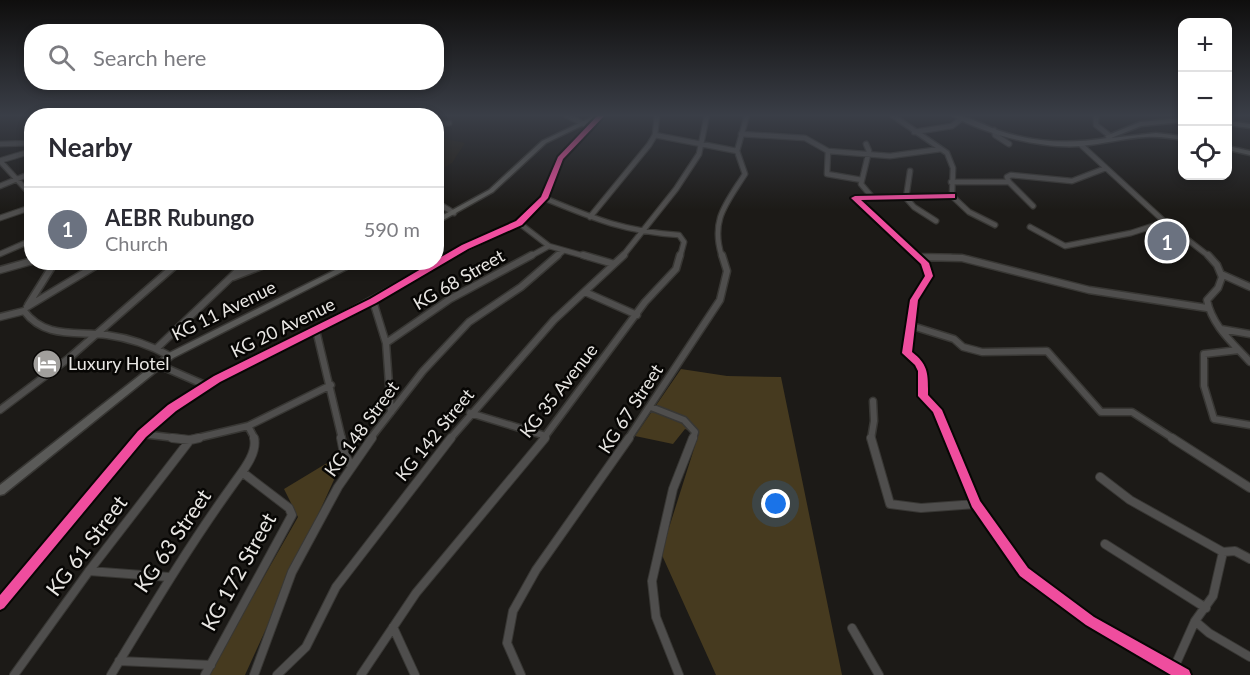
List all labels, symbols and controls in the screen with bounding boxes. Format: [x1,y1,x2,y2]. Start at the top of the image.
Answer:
map controls [1178,18,1232,180]
button: + [1178,18,1232,72]
search box [24,24,444,90]
icon: search [45,41,78,74]
text: Search here [93,44,206,71]
button: − [1178,72,1232,126]
button: locate [1178,126,1232,180]
text: Nearby [48,131,133,163]
text: AEBR Rubungo [105,204,254,231]
text: 1 [62,217,73,241]
text: 590 m [364,217,420,241]
pin: 1 [1148,218,1186,264]
text: Church [105,231,168,255]
street label: KG 68 Street [409,244,509,314]
street label: KG 11 Avenue [168,275,279,345]
street label: KG 20 Avenue [227,292,338,362]
street label: KG 35 Avenue [515,339,602,442]
hotel icon: Luxury Hotel [31,348,63,380]
place label: Luxury Hotel [68,352,169,374]
street label: KG 67 Street [593,359,667,457]
street label: KG 148 Street [319,376,403,480]
street label: KG 142 Street [390,383,478,485]
street label: KG 63 Street [128,484,216,596]
your location [761,489,790,518]
street label: KG 61 Street [40,490,132,600]
street label: KG 172 Street [195,508,281,635]

